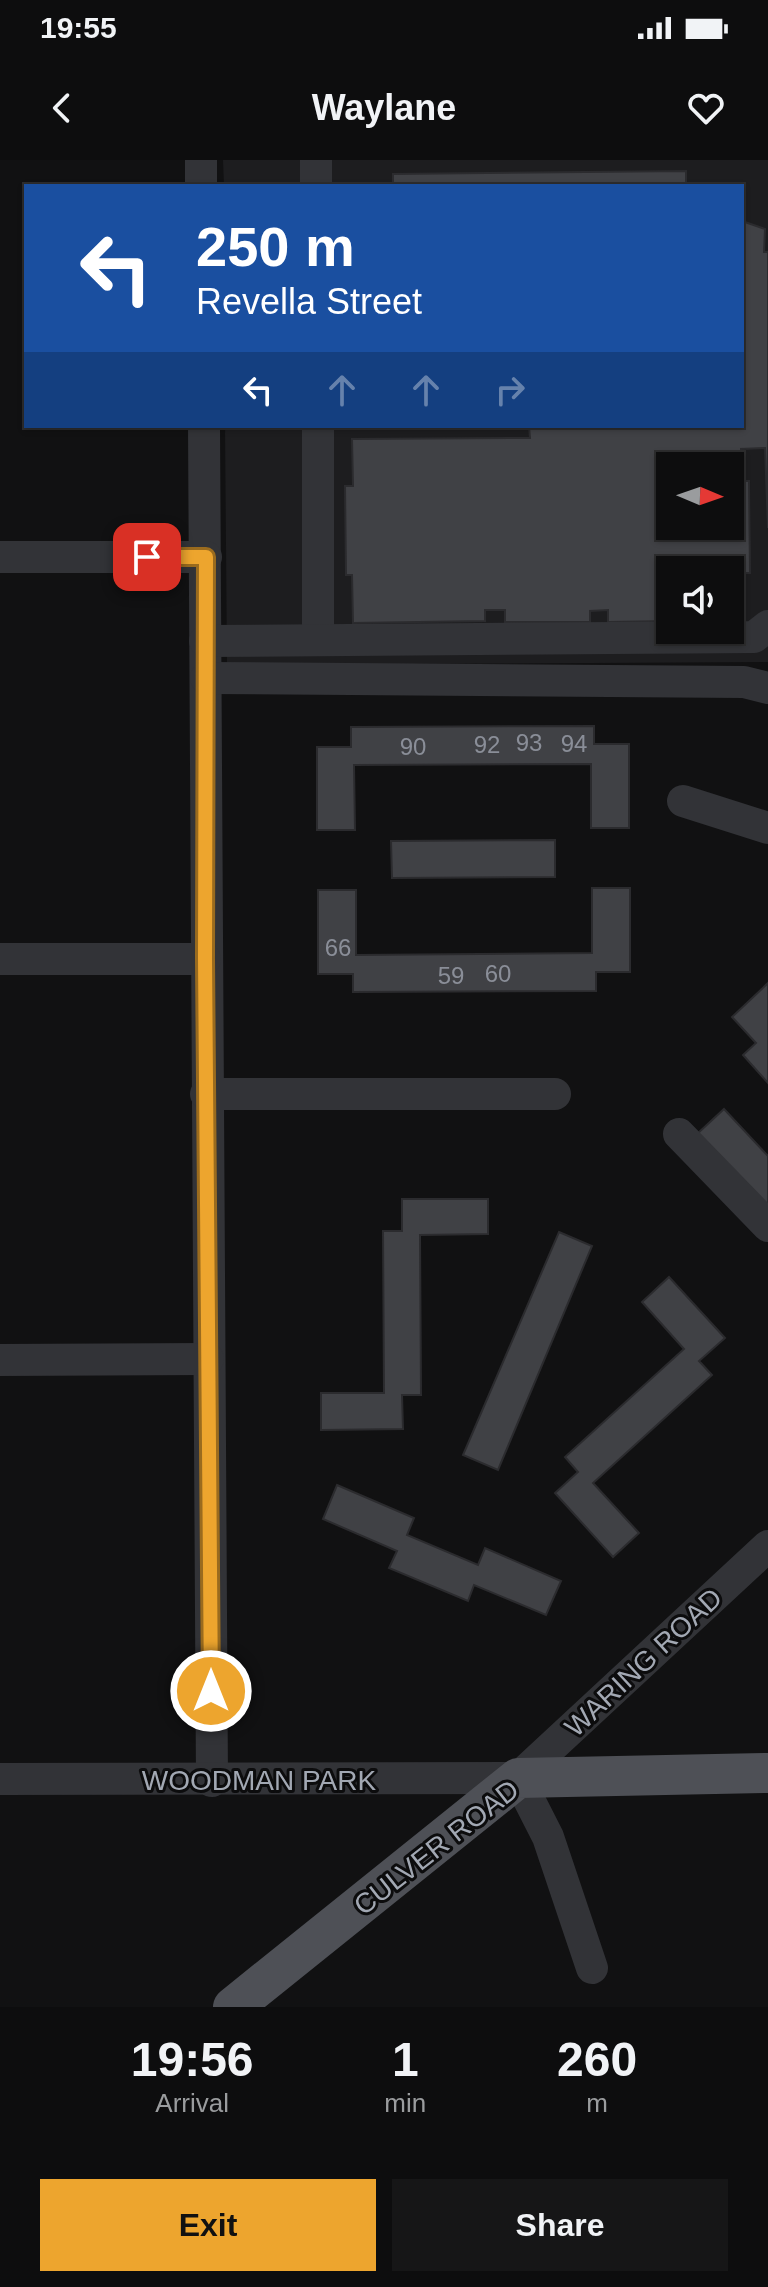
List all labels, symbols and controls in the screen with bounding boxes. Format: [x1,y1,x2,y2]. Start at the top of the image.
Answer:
text: 19:55 [40,11,117,44]
icon: back [40,86,84,130]
icon: heart [684,86,728,130]
text: Waylane [312,87,456,128]
text: 250 m [196,215,355,278]
icon: left [64,216,168,320]
text: Revella Street [196,281,422,322]
icon: left [236,368,280,412]
icon: ahead [320,368,364,412]
icon: ahead [404,368,448,412]
icon: right [488,368,532,412]
north arrow [656,452,744,540]
map controls [656,452,744,644]
pin [113,523,181,591]
icon: arrive [125,535,169,579]
button: sound [656,556,744,644]
house number: 93 [516,729,542,756]
house number: 94 [561,730,587,757]
house number: 92 [474,731,500,758]
house number: 90 [400,733,426,760]
house number: 66 [325,934,351,961]
house number: 60 [485,960,511,987]
house number: 59 [438,962,464,989]
street label: WARING ROAD [559,1582,728,1743]
position arrow [169,1649,253,1733]
street label: WOODMAN PARK [142,1765,377,1796]
street label: CULVER ROAD [348,1774,525,1921]
text: 19:56 [131,2033,254,2086]
text: 1 [392,2033,419,2086]
text: 260 [557,2033,637,2086]
text: Arrival [155,2088,229,2118]
text: min [384,2088,426,2118]
text: m [586,2088,608,2118]
button: Exit [40,2179,376,2271]
button: Share [392,2179,728,2271]

